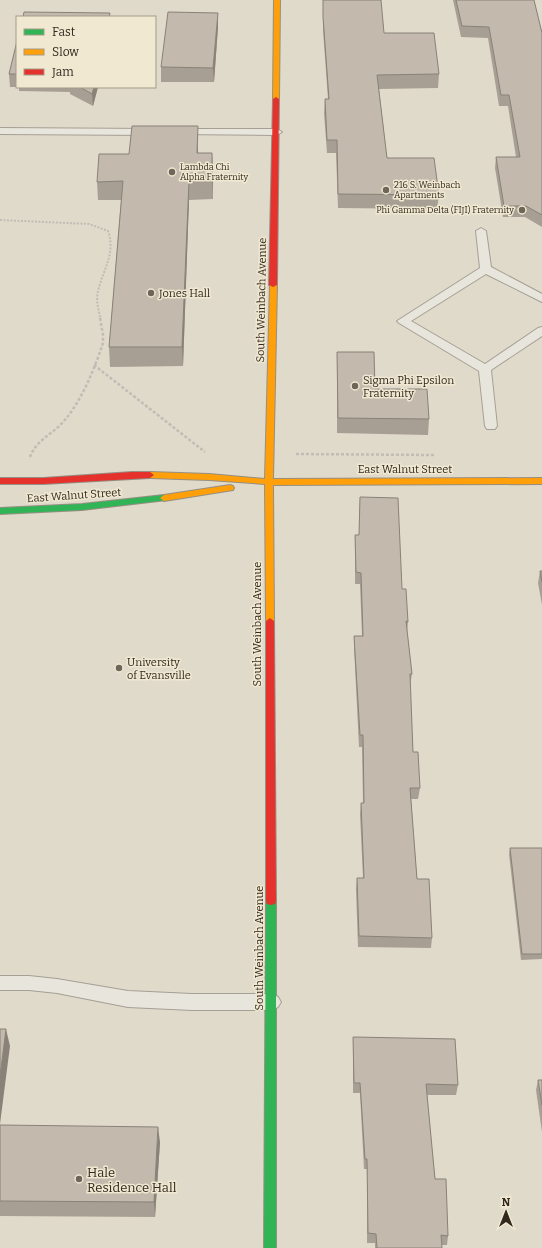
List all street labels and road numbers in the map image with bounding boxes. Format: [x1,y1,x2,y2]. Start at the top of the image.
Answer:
street label: South Weinbach Avenue [254,238,269,363]
street label: East Walnut Street [358,463,452,476]
street label: East Walnut Street [26,486,122,505]
street label: South Weinbach Avenue [251,562,264,686]
street label: South Weinbach Avenue [253,886,266,1010]

